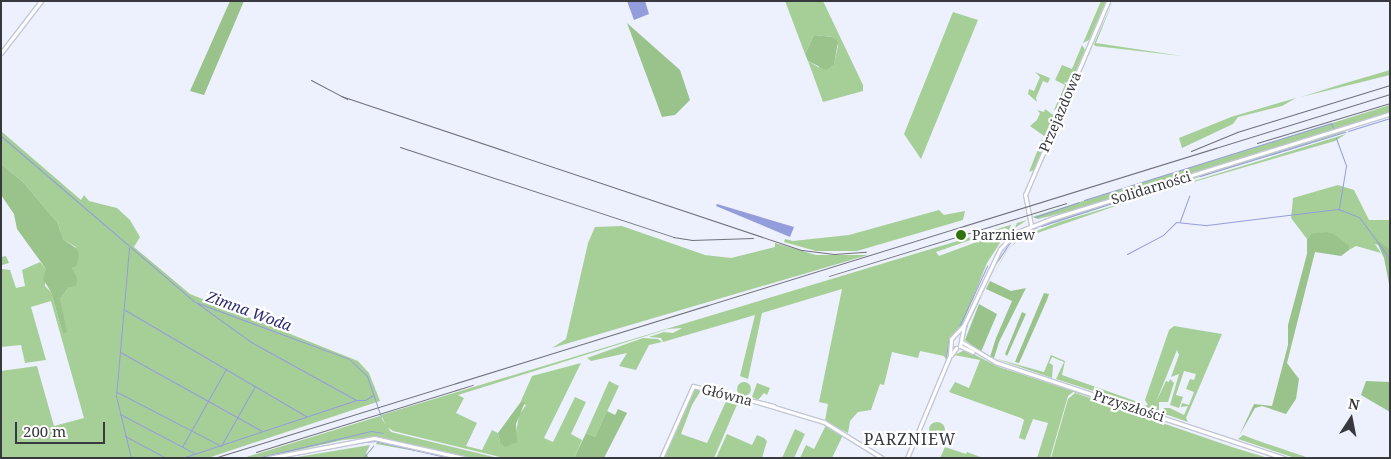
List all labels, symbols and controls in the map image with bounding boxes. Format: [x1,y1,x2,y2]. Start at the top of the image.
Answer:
street label: Przejazdowa [1036,69,1084,155]
street label: Solidarności [1109,168,1193,208]
place label: Parzniew [972,227,1035,243]
marker: Parzniew [954,228,968,242]
water label: Zimna Woda [204,287,294,335]
street label: Główna [700,381,754,409]
street label: Przyszłości [1091,387,1167,425]
text: N [1347,393,1361,414]
north arrow [1326,394,1376,444]
scale bar [18,412,108,444]
text: 200 m [23,421,66,441]
district label: PARZNIEW [863,429,957,449]

